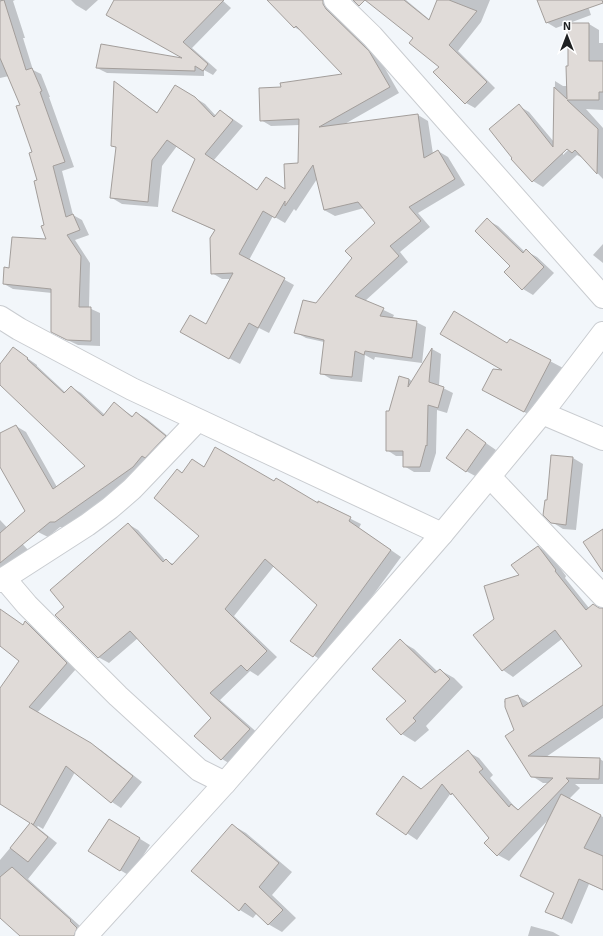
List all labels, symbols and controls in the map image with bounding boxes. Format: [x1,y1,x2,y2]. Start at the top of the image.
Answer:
north arrow [547,16,587,56]
text: N [563,19,571,32]

